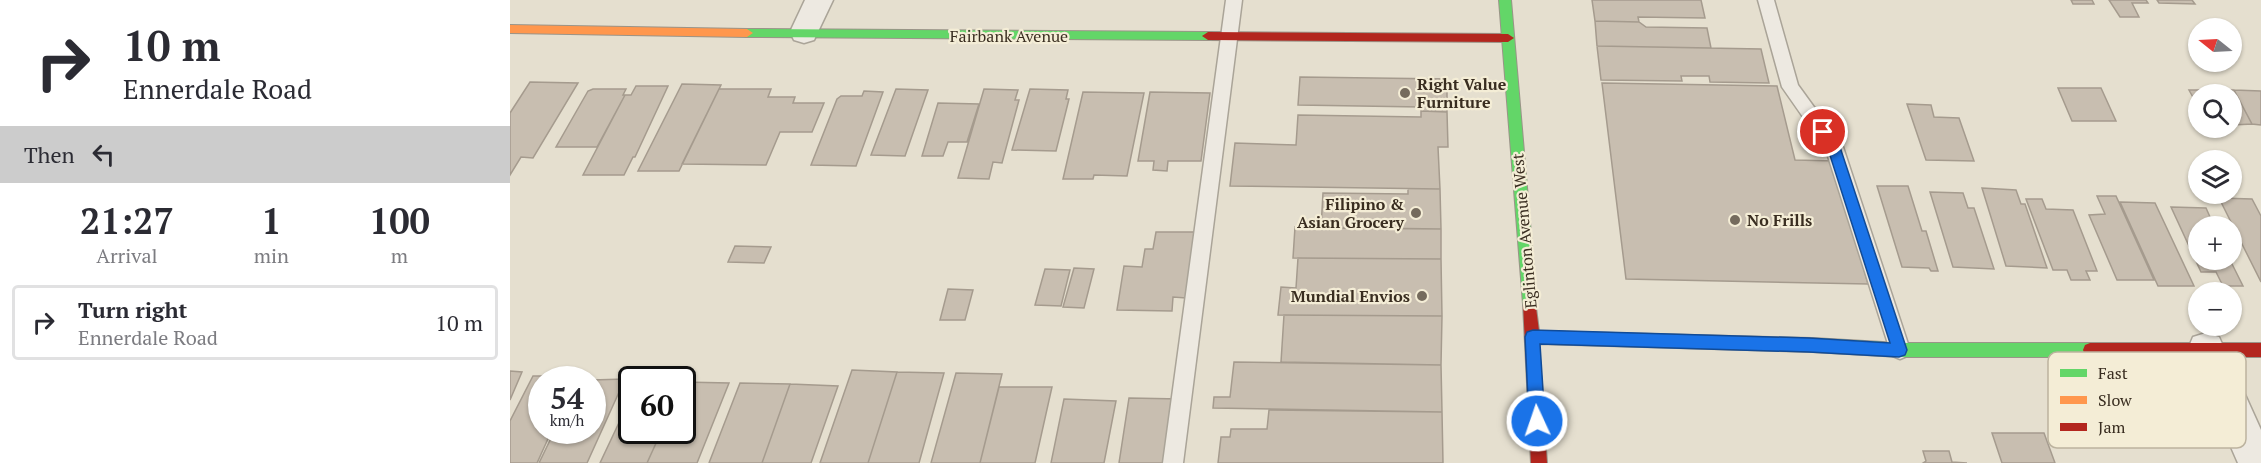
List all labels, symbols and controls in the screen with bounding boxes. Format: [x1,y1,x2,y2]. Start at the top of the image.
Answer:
text: 10 m [123,17,221,73]
north arrow [2188,18,2242,72]
map controls [2188,18,2242,336]
icon: right [24,24,102,102]
street label: Fairbank Avenue [950,25,1068,47]
text: Ennerdale Road [123,71,312,107]
place label: Right Value Furniture [1417,73,1507,113]
button: search [2188,84,2242,138]
marker: Right Value Furniture [1398,86,1412,100]
pin [1797,106,1848,157]
icon: arrive [1806,115,1839,148]
icon: left [87,138,120,171]
text: Then [24,140,75,169]
button: layers [2188,150,2242,204]
street label: Eglinton Avenue West [1506,152,1542,310]
place label: Filipino & Asian Grocery [1297,193,1405,233]
text: 21:27 [80,197,174,244]
text: 1 [261,197,282,244]
text: 100 [369,197,430,244]
marker: Filipino & Asian Grocery [1409,206,1423,220]
place label: No Frills [1747,209,1812,231]
marker: No Frills [1728,213,1742,227]
button: + [2188,216,2242,270]
text: Arrival [96,242,158,269]
text: min [254,242,289,269]
text: m [391,242,408,269]
button: − [2188,282,2242,336]
place label: Mundial Envios [1291,285,1410,307]
marker: Mundial Envios [1415,289,1429,303]
text: Turn right [78,295,187,324]
icon: right [27,306,60,339]
text: 10 m [435,308,483,337]
text: Ennerdale Road [78,324,218,351]
legend [2048,352,2246,448]
text: Fast [2098,362,2128,384]
speed limit sign: 60 [618,366,696,444]
text: 54 [550,378,584,418]
position arrow [1505,389,1569,453]
text: Slow [2098,389,2132,411]
text: km/h [550,410,584,430]
text: Jam [2098,416,2126,438]

